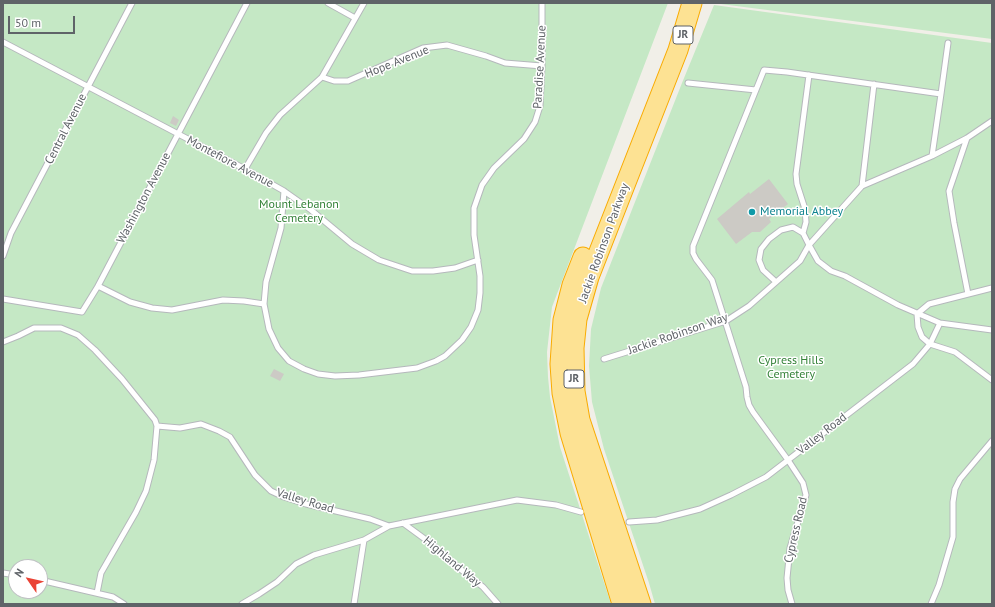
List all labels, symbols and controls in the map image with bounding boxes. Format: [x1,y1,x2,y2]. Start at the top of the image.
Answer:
scale bar [10,8,77,34]
text: 50 m [15,15,41,30]
street label: Paradise Avenue [531,25,549,109]
road number: JR [673,26,693,44]
street label: Hope Avenue [363,43,431,81]
street label: Central Avenue [42,91,90,167]
street label: Montefiore Avenue [184,133,276,191]
street label: Washington Avenue [114,150,174,246]
street label: Jackie Robinson Parkway [576,181,632,305]
park label: Mount Lebanon Cemetery [259,198,339,226]
place label: Memorial Abbey [760,205,843,219]
marker: Memorial Abbey [747,207,757,217]
street label: Jackie Robinson Way [626,310,730,358]
park label: Cypress Hills Cemetery [758,354,824,382]
road number: JR [564,370,584,388]
street label: Valley Road [794,410,850,458]
street label: Valley Road [275,485,335,517]
street label: Cypress Road [781,496,811,564]
street label: Highland Way [420,534,484,590]
north arrow [8,559,48,599]
text: N [11,566,27,580]

